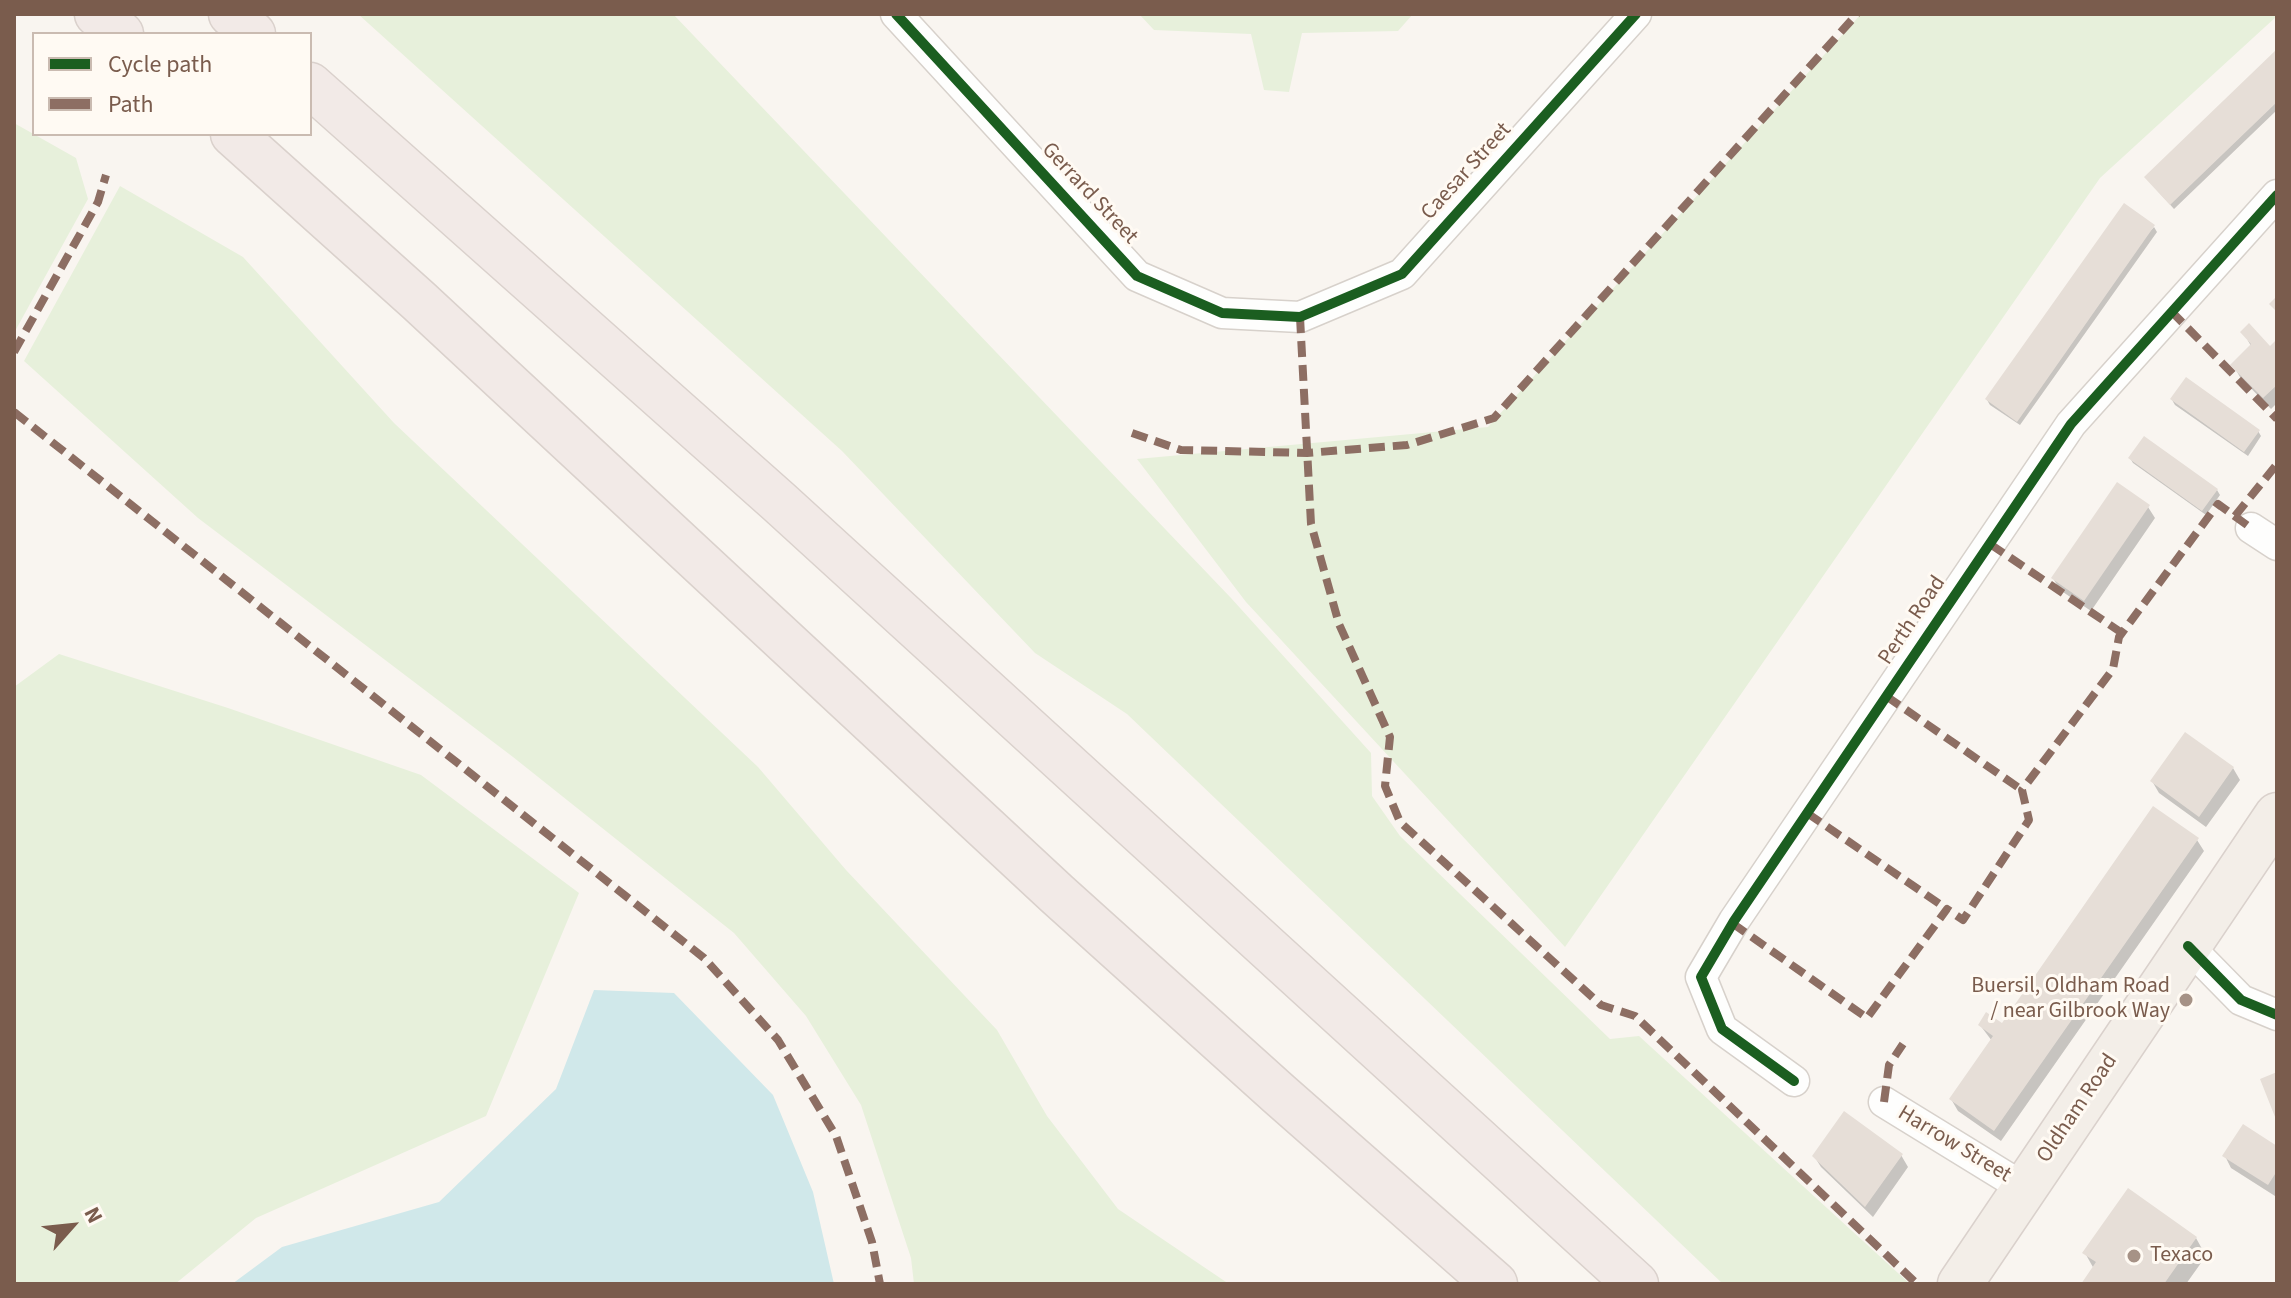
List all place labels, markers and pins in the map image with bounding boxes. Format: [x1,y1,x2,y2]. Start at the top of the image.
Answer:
place label: Buersil, Oldham Road / near Gilbrook Way [1971,974,2170,1026]
marker: Buersil, Oldham Road / near Gilbrook Way [2177,991,2195,1009]
place label: Texaco [2150,1243,2213,1269]
marker: Texaco [2125,1247,2143,1265]

